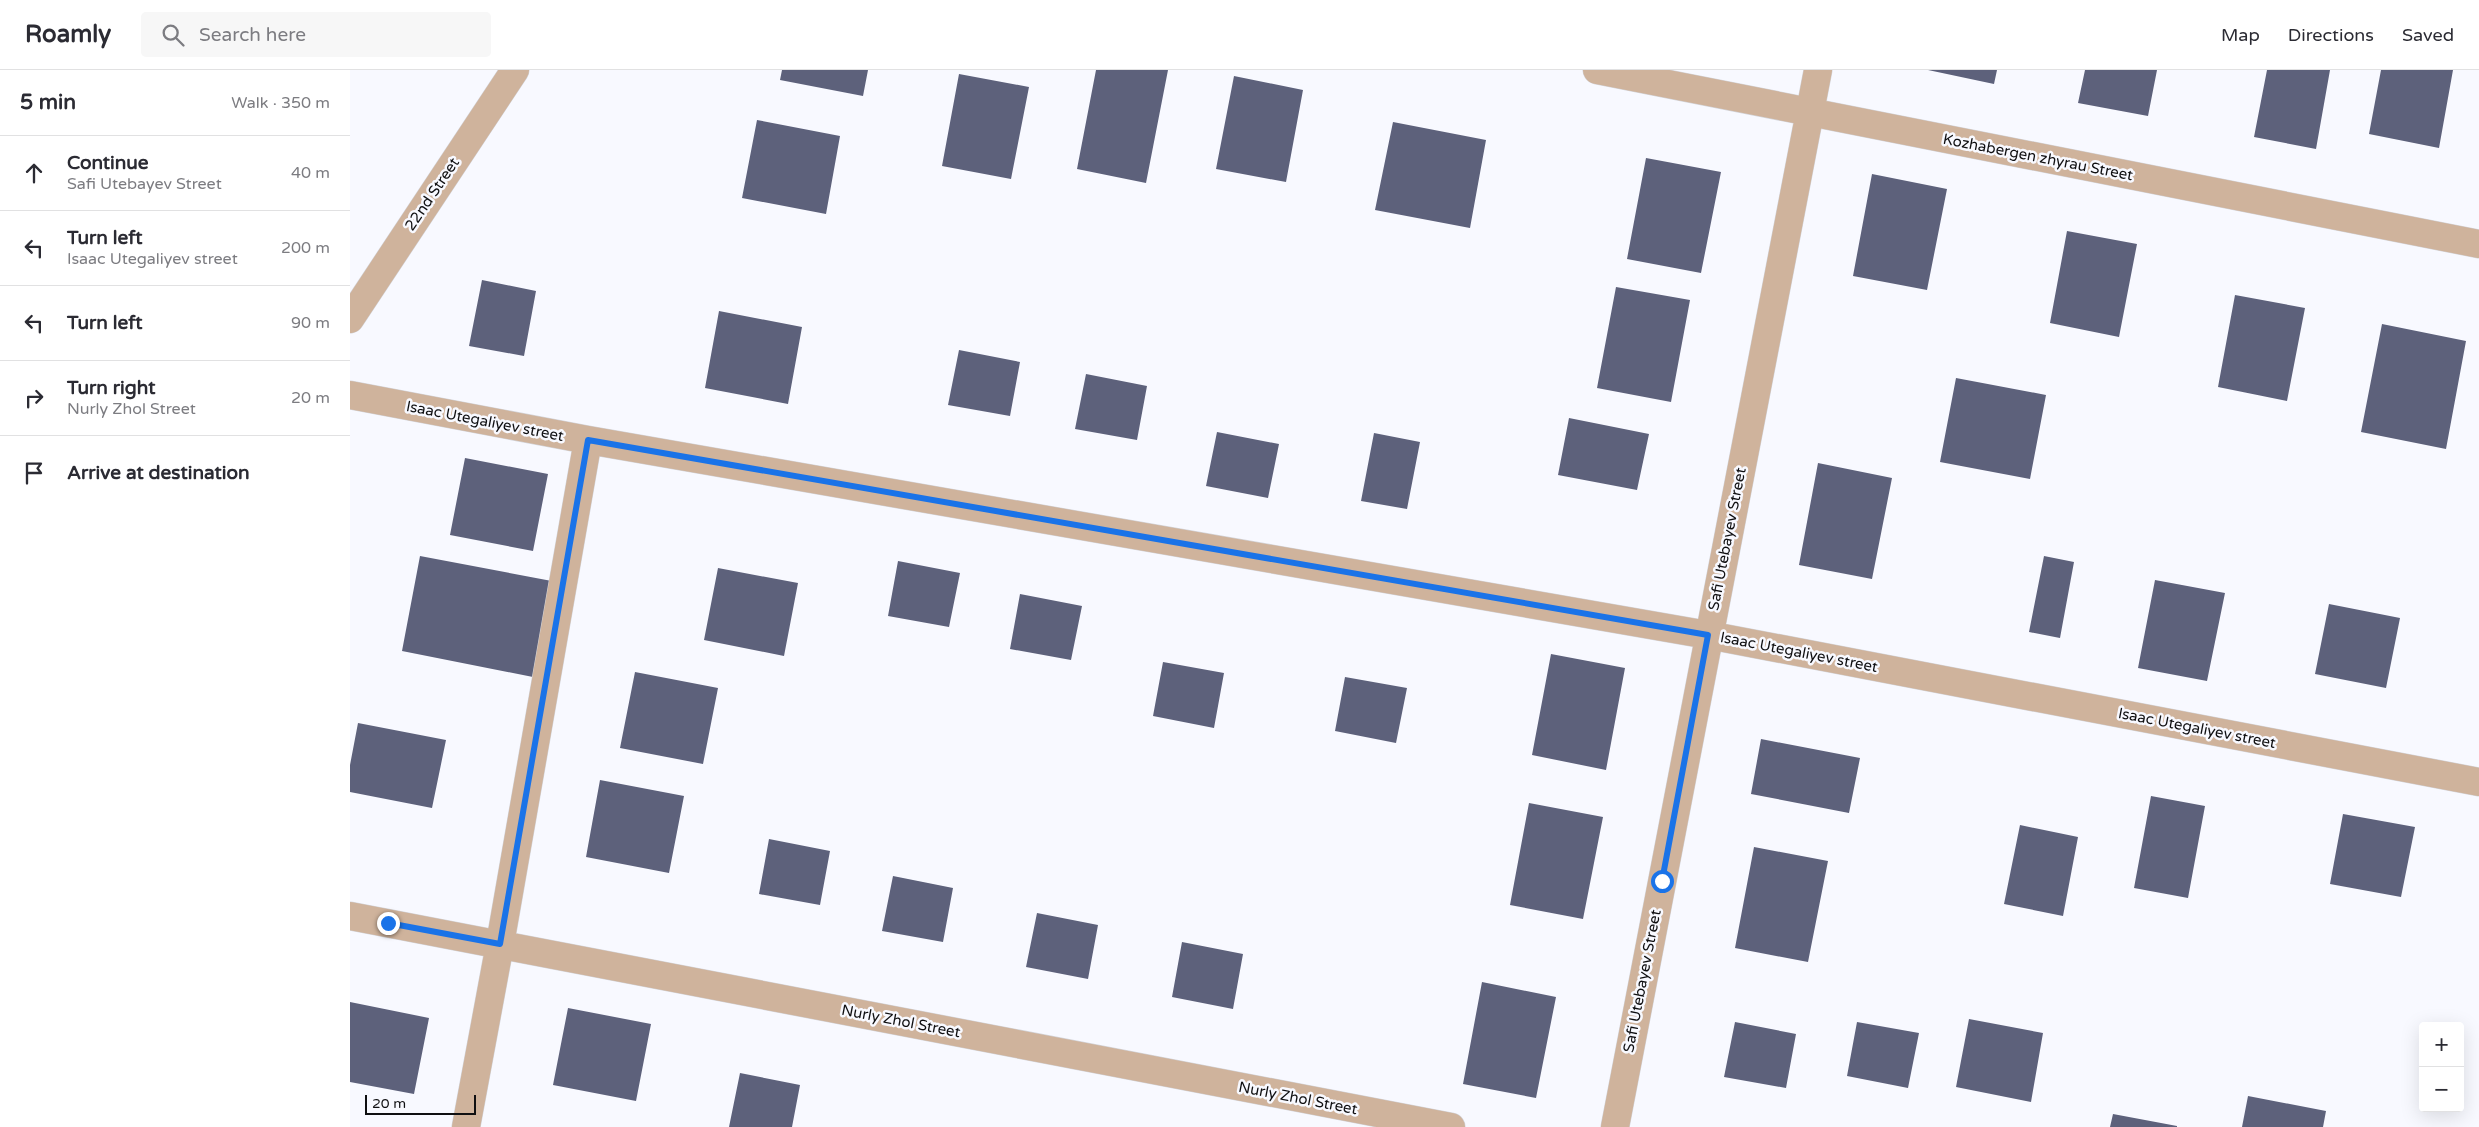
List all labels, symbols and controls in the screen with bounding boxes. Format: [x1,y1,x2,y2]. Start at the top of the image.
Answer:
search box [141,12,491,57]
text: Roamly [25,20,111,49]
icon: search [159,21,187,49]
text: Search here [199,24,306,46]
text: Map [2221,24,2260,46]
text: Directions [2288,24,2374,46]
text: Saved [2402,24,2454,46]
text: 5 min [20,90,76,115]
text: Walk · 350 m [231,93,330,113]
street label: Kozhabergen zhyrau Street [1941,130,2135,184]
text: Continue [67,152,149,174]
street label: 22nd Street [401,154,463,234]
icon: ahead [20,159,48,187]
text: 40 m [291,163,330,183]
text: Safi Utebayev Street [67,174,222,194]
text: Turn left [67,227,143,249]
icon: left [20,234,48,262]
text: 200 m [281,238,330,258]
text: Isaac Utegaliyev street [67,249,238,269]
icon: left [20,309,48,337]
text: Turn left [67,312,143,334]
text: 90 m [291,313,330,333]
text: Turn right [67,377,155,399]
icon: right [20,384,48,412]
text: 20 m [291,388,330,408]
street label: Isaac Utegaliyev street [405,397,566,445]
text: Nurly Zhol Street [67,399,196,419]
icon: arrive [20,459,48,487]
text: Arrive at destination [67,462,250,484]
street label: Safi Utebayev Street [1704,466,1750,612]
street label: Isaac Utegaliyev street [1719,628,1880,676]
street label: Isaac Utegaliyev street [2117,704,2278,752]
route start [1651,870,1674,893]
street label: Safi Utebayev Street [1619,908,1665,1054]
route end [377,912,400,935]
street label: Nurly Zhol Street [840,1001,962,1041]
map controls [2419,1022,2464,1112]
button: + [2419,1022,2464,1067]
button: − [2419,1067,2464,1112]
street label: Nurly Zhol Street [1237,1078,1359,1118]
scale bar [365,1092,476,1115]
text: 20 m [372,1095,406,1112]

